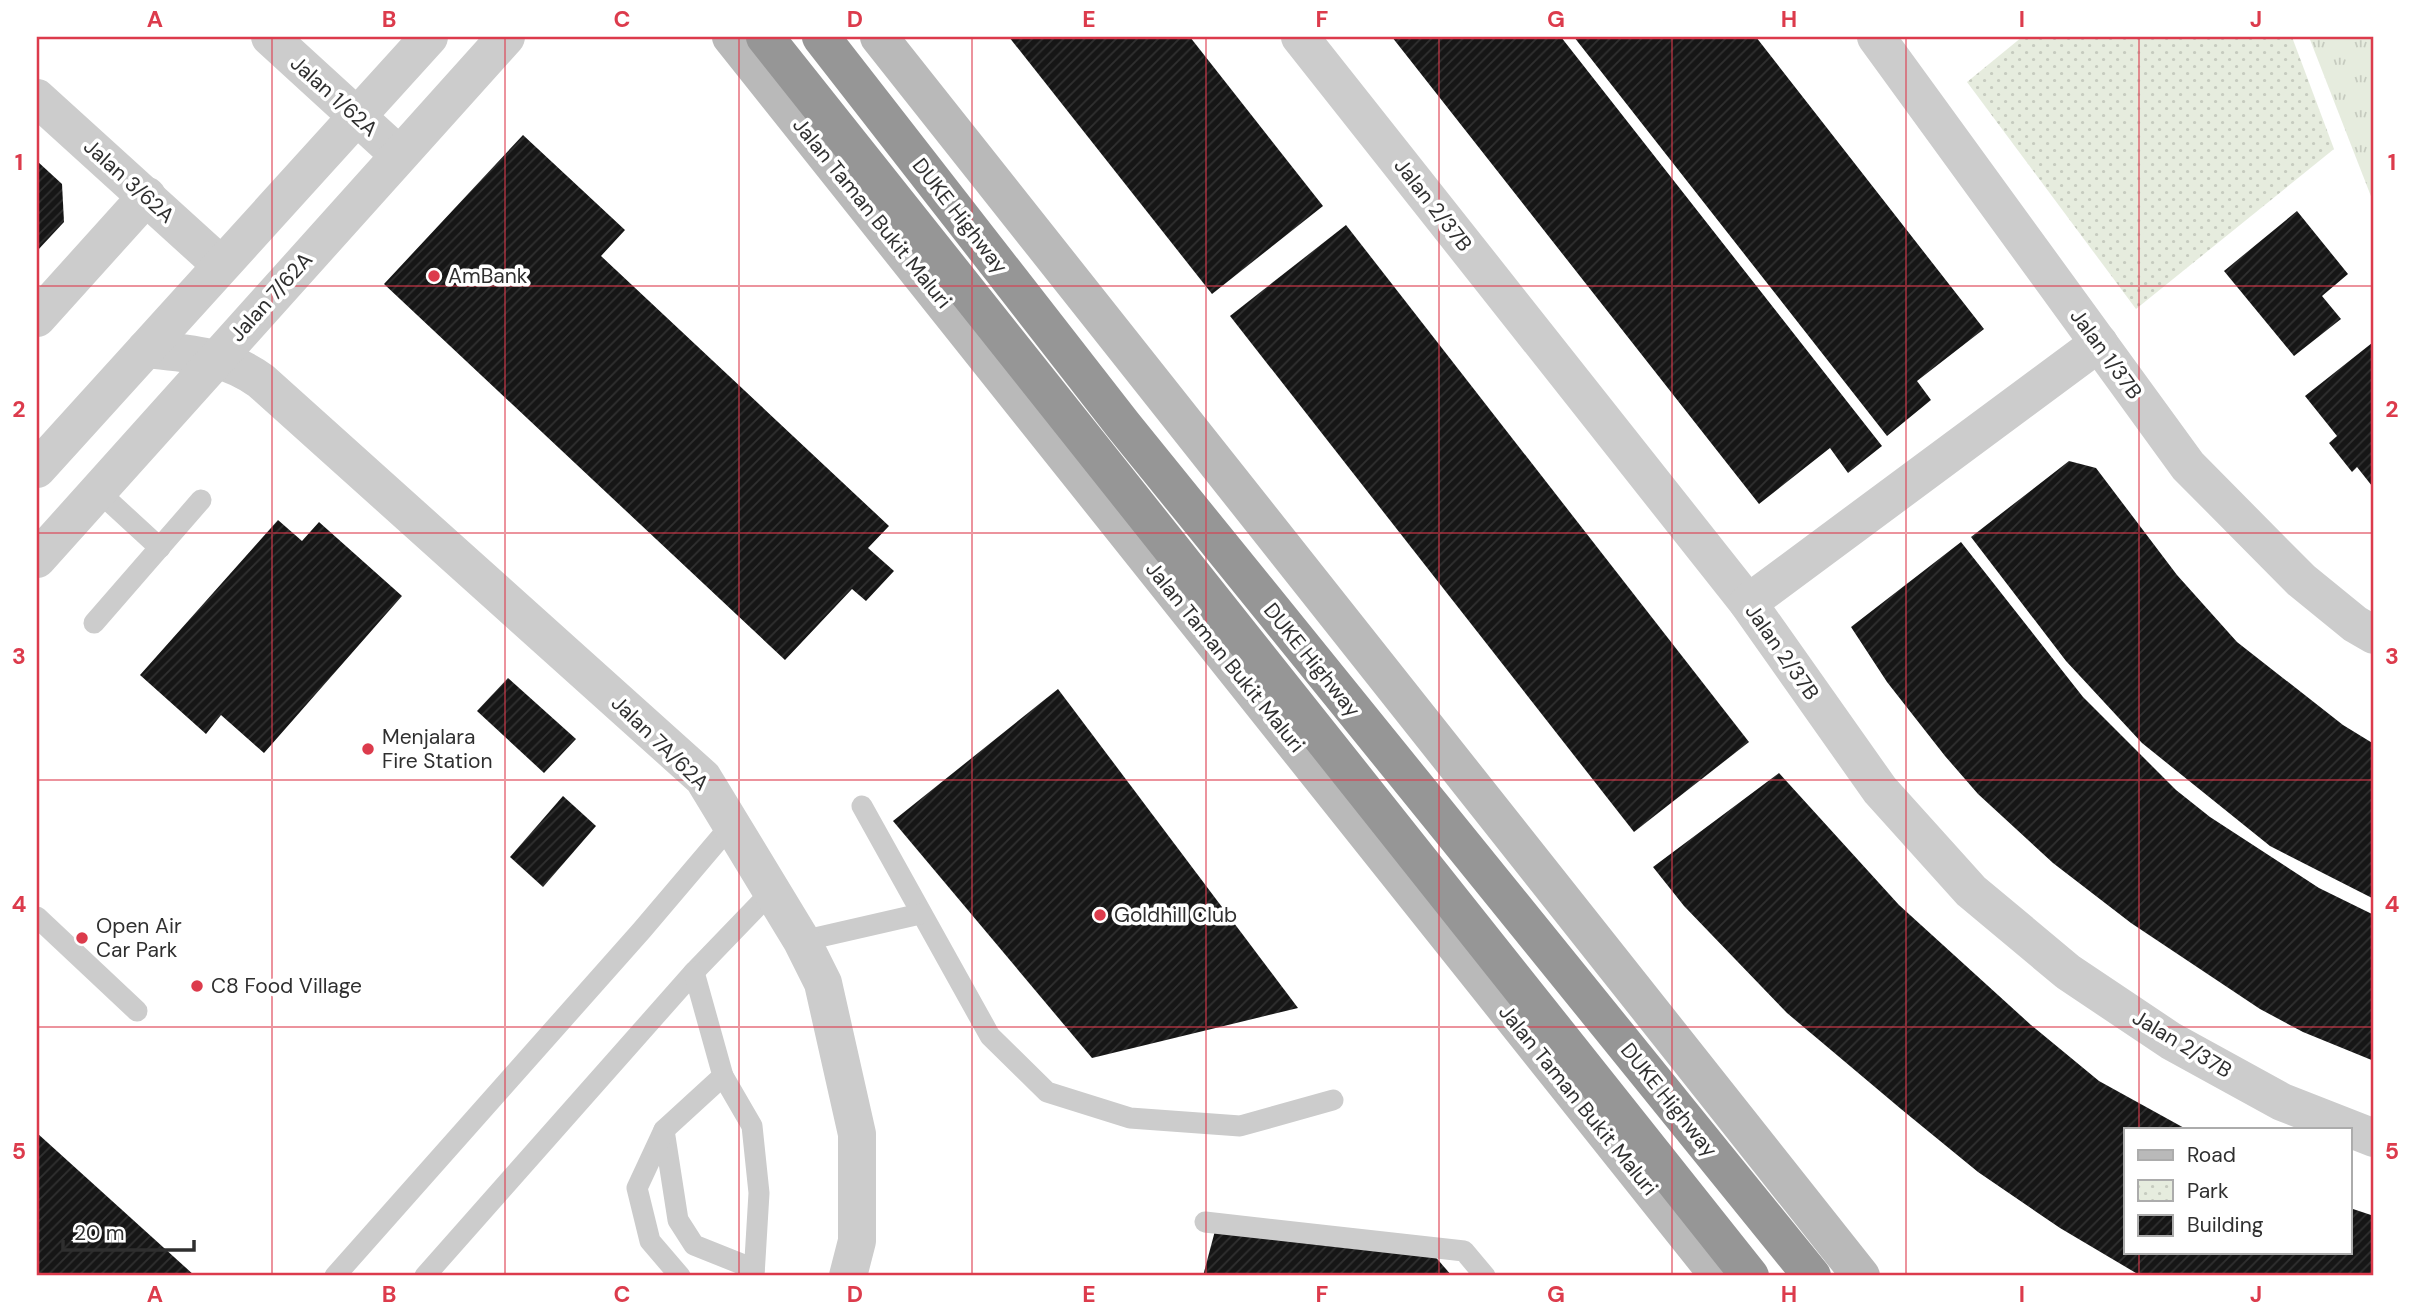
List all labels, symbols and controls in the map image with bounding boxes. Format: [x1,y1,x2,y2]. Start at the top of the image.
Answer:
text: A [147,4,163,34]
text: B [382,4,396,34]
text: C [614,4,630,34]
text: D [847,4,863,34]
text: E [1082,4,1096,34]
text: F [1316,4,1329,34]
text: G [1547,4,1565,34]
text: H [1781,4,1797,34]
text: I [2019,4,2025,34]
text: J [2250,4,2262,34]
street label: Jalan 1/62A [284,49,384,143]
street label: Jalan Taman Bukit Maluri [786,112,958,314]
street label: Jalan 3/62A [77,133,181,229]
text: 1 [15,147,23,177]
text: 1 [2388,147,2396,177]
street label: DUKE Highway [906,152,1014,280]
street label: Jalan 2/37B [1388,153,1478,257]
street label: Jalan 7/62A [223,246,319,348]
place label: AmBank [448,262,528,290]
marker: AmBank [426,268,442,284]
street label: Jalan 1/37B [2064,303,2148,405]
text: 2 [12,394,26,424]
text: 2 [2385,394,2399,424]
street label: Jalan Taman Bukit Maluri [1139,556,1311,758]
street label: DUKE Highway [1257,597,1367,723]
street label: Jalan 2/37B [1739,598,1825,706]
text: 3 [12,641,26,671]
text: 3 [2385,641,2399,671]
street label: Jalan 7A/62A [605,689,715,797]
place label: Menjalara Fire Station [382,723,492,775]
marker: Menjalara Fire Station [360,741,376,757]
text: 4 [12,889,27,919]
text: 4 [2385,889,2400,919]
place label: Goldhill Club [1114,901,1237,929]
marker: Goldhill Club [1092,907,1108,923]
place label: Open Air Car Park [96,912,182,964]
marker: Open Air Car Park [74,930,90,946]
place label: C8 Food Village [211,972,362,1000]
marker: C8 Food Village [189,978,205,994]
street label: Jalan Taman Bukit Maluri [1492,999,1664,1201]
street label: Jalan 2/37B [2127,1003,2237,1085]
street label: DUKE Highway [1614,1037,1724,1163]
legend [2124,1128,2352,1254]
text: 5 [12,1136,26,1166]
text: 5 [2385,1136,2399,1166]
text: Road [2187,1141,2236,1169]
text: Park [2187,1177,2229,1205]
scale bar [63,1208,194,1252]
text: Building [2187,1211,2264,1239]
text: 20 m [74,1219,125,1247]
text: A [147,1279,163,1309]
text: B [382,1279,396,1309]
text: C [614,1279,630,1309]
text: D [847,1279,863,1309]
text: E [1082,1279,1096,1309]
text: F [1316,1279,1329,1309]
text: G [1547,1279,1565,1309]
text: H [1781,1279,1797,1309]
text: I [2019,1279,2025,1309]
text: J [2250,1279,2262,1309]

